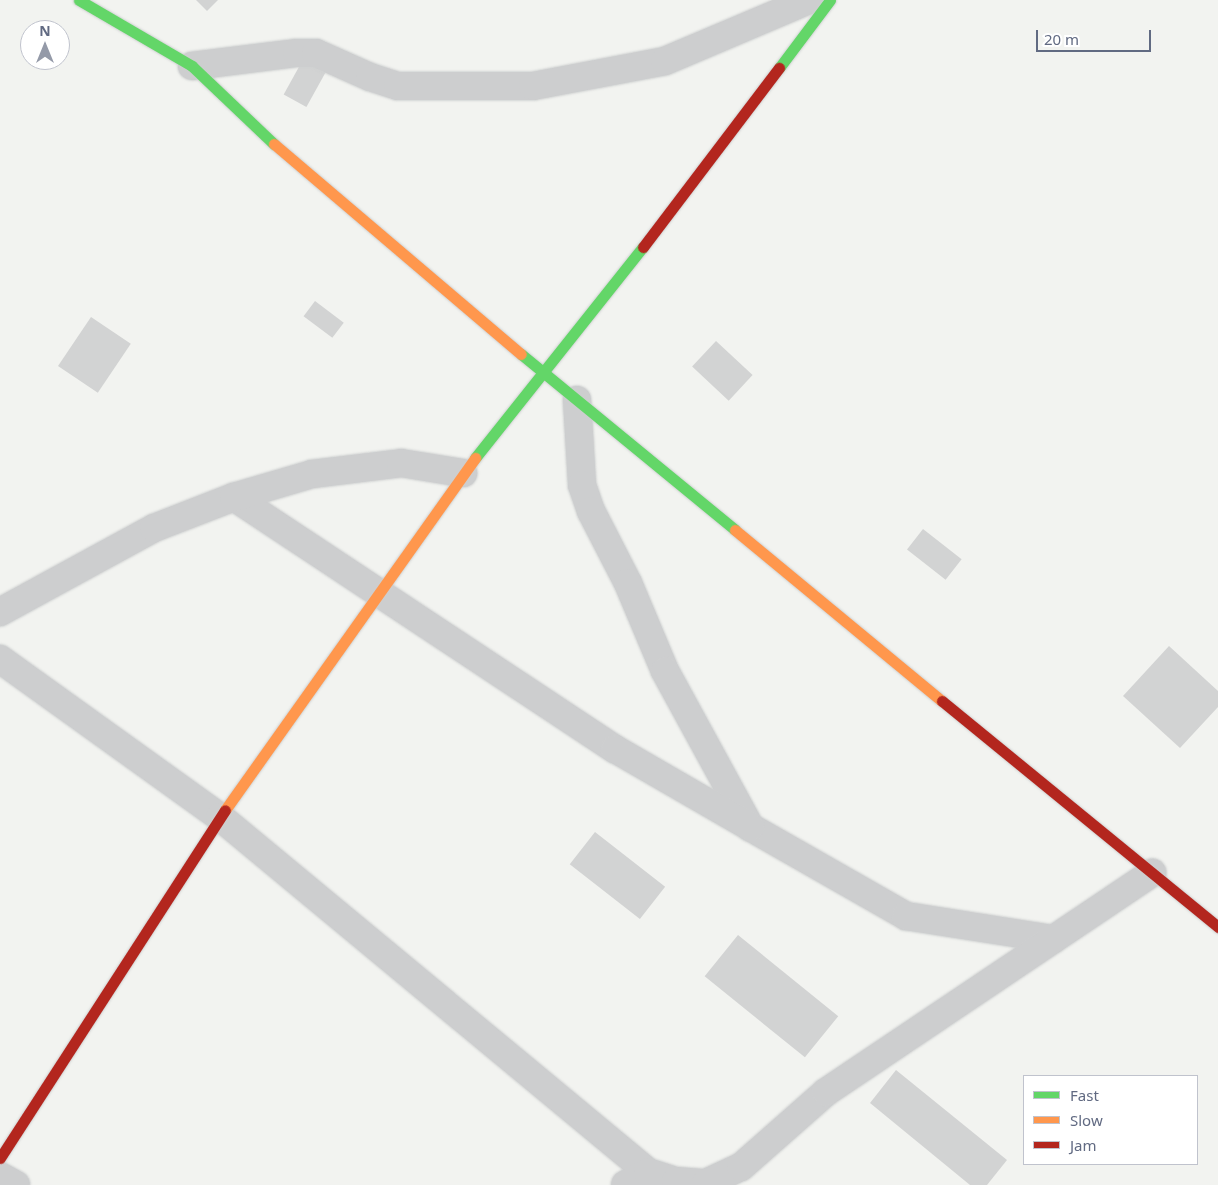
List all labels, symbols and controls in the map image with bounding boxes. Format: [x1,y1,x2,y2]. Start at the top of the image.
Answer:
north arrow [20,20,70,70]
scale bar [1038,20,1153,52]
text: N [39,21,51,40]
text: 20 m [1044,29,1079,49]
legend [1023,1075,1198,1165]
text: Fast [1070,1085,1099,1105]
text: Slow [1070,1110,1103,1130]
text: Jam [1070,1135,1097,1155]

